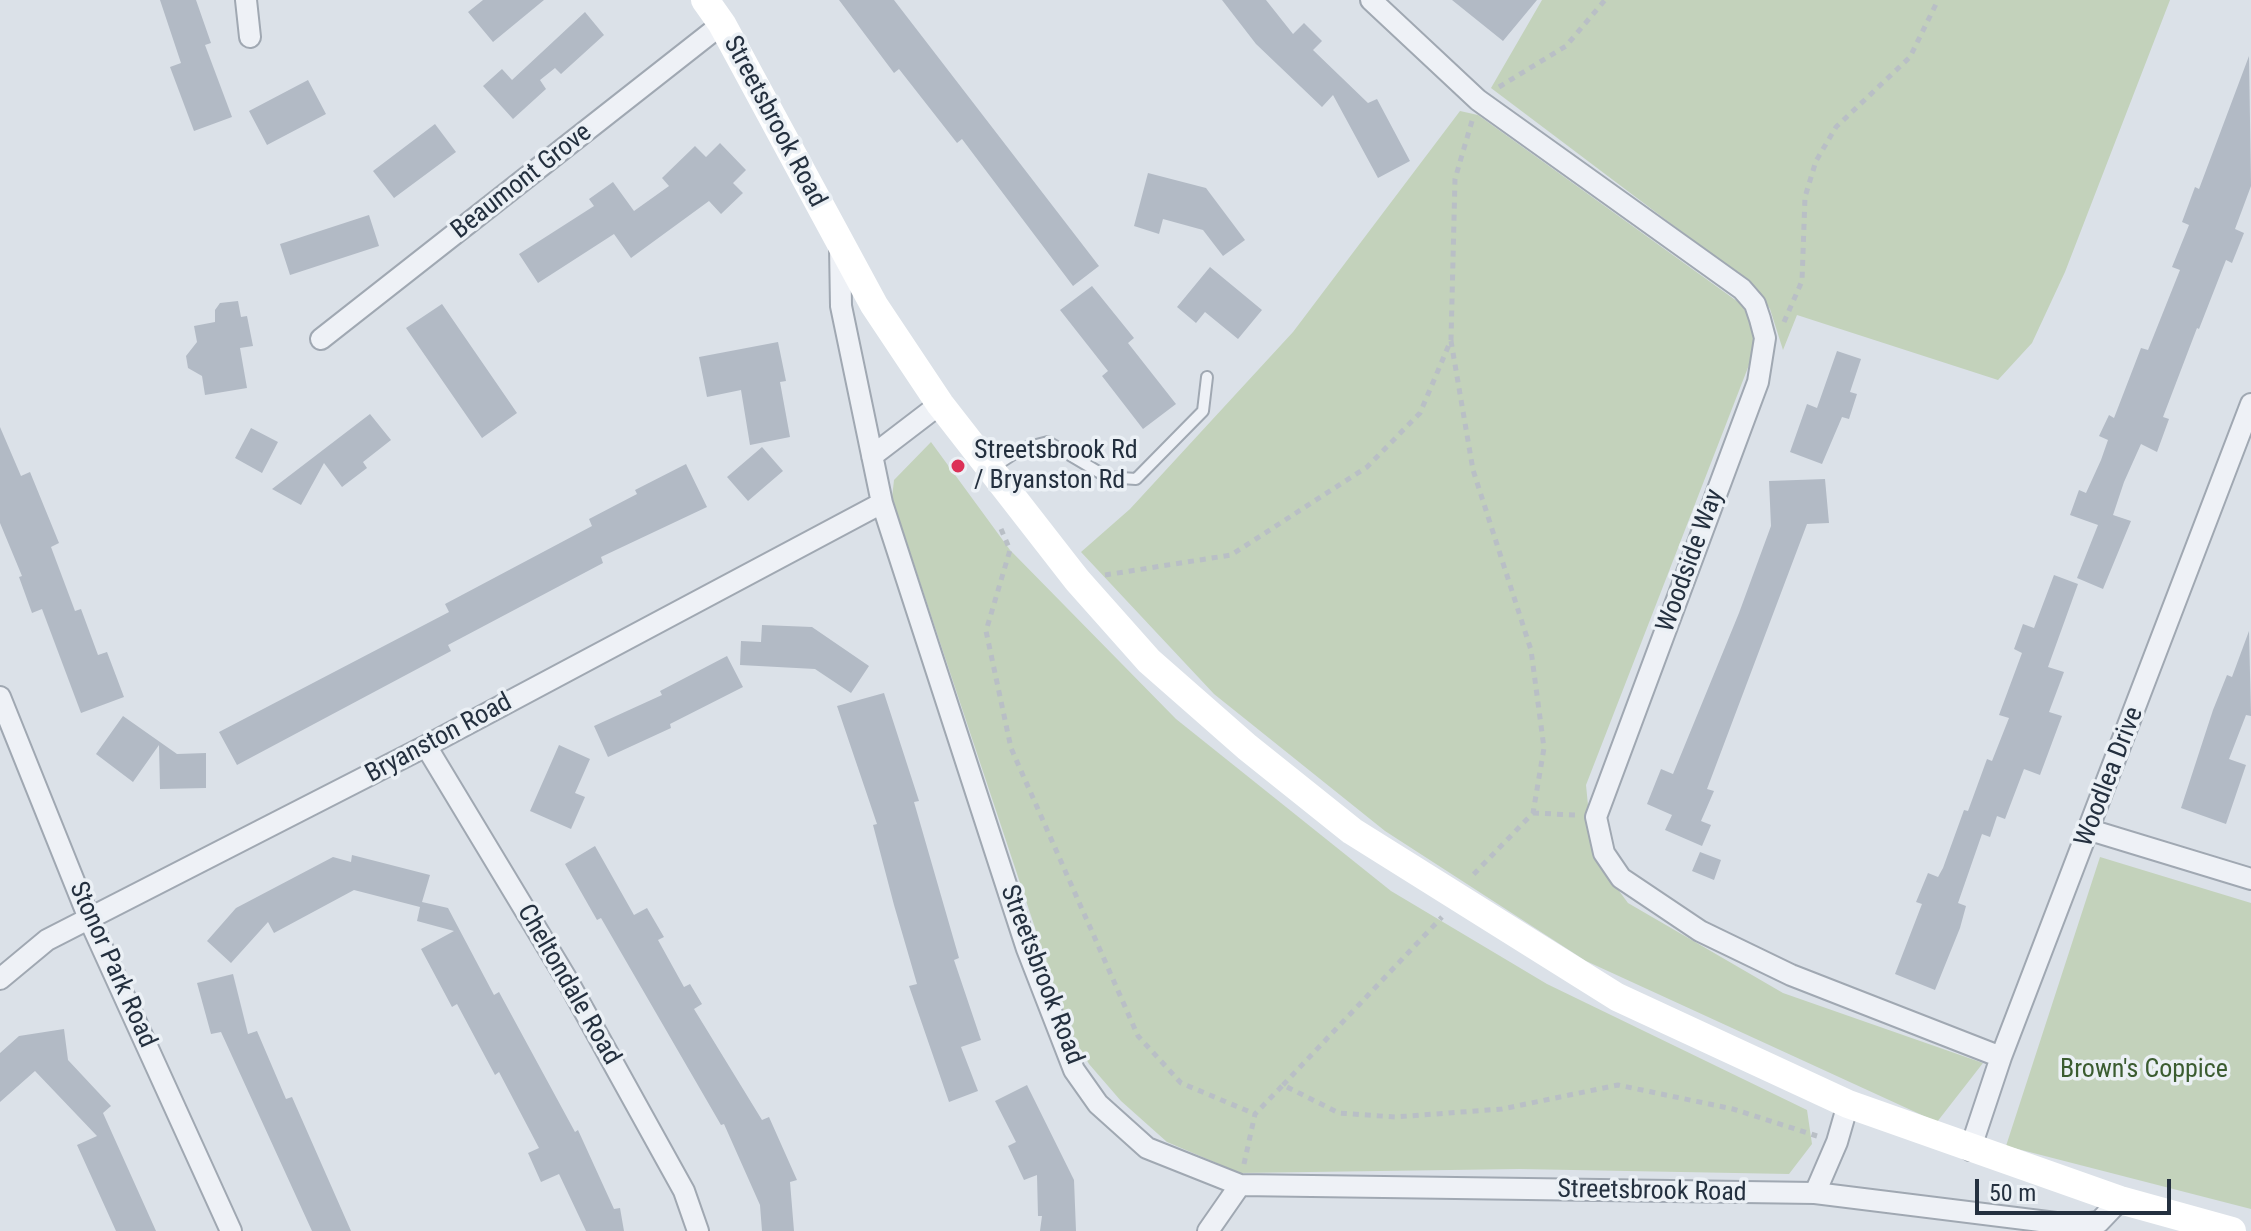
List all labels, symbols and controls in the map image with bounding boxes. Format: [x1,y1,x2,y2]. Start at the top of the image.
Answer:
street label: Streetsbrook Road [716,31,832,213]
street label: Beaumont Grove [446,118,598,246]
place label: Streetsbrook Rd / Bryanston Rd [974,435,1138,496]
marker: Streetsbrook Rd / Bryanston Rd [949,457,967,475]
street label: Woodside Way [1651,485,1731,637]
street label: Bryanston Road [361,687,517,791]
street label: Woodlea Drive [2069,703,2151,851]
street label: Stonor Park Road [62,877,162,1053]
street label: Streetsbrook Road [993,881,1089,1069]
street label: Cheltondale Road [509,899,627,1071]
park label: Brown's Coppice [2060,1054,2228,1086]
scale bar [1979,1163,2175,1213]
street label: Streetsbrook Road [1557,1175,1747,1209]
text: 50 m [1989,1179,2036,1207]

